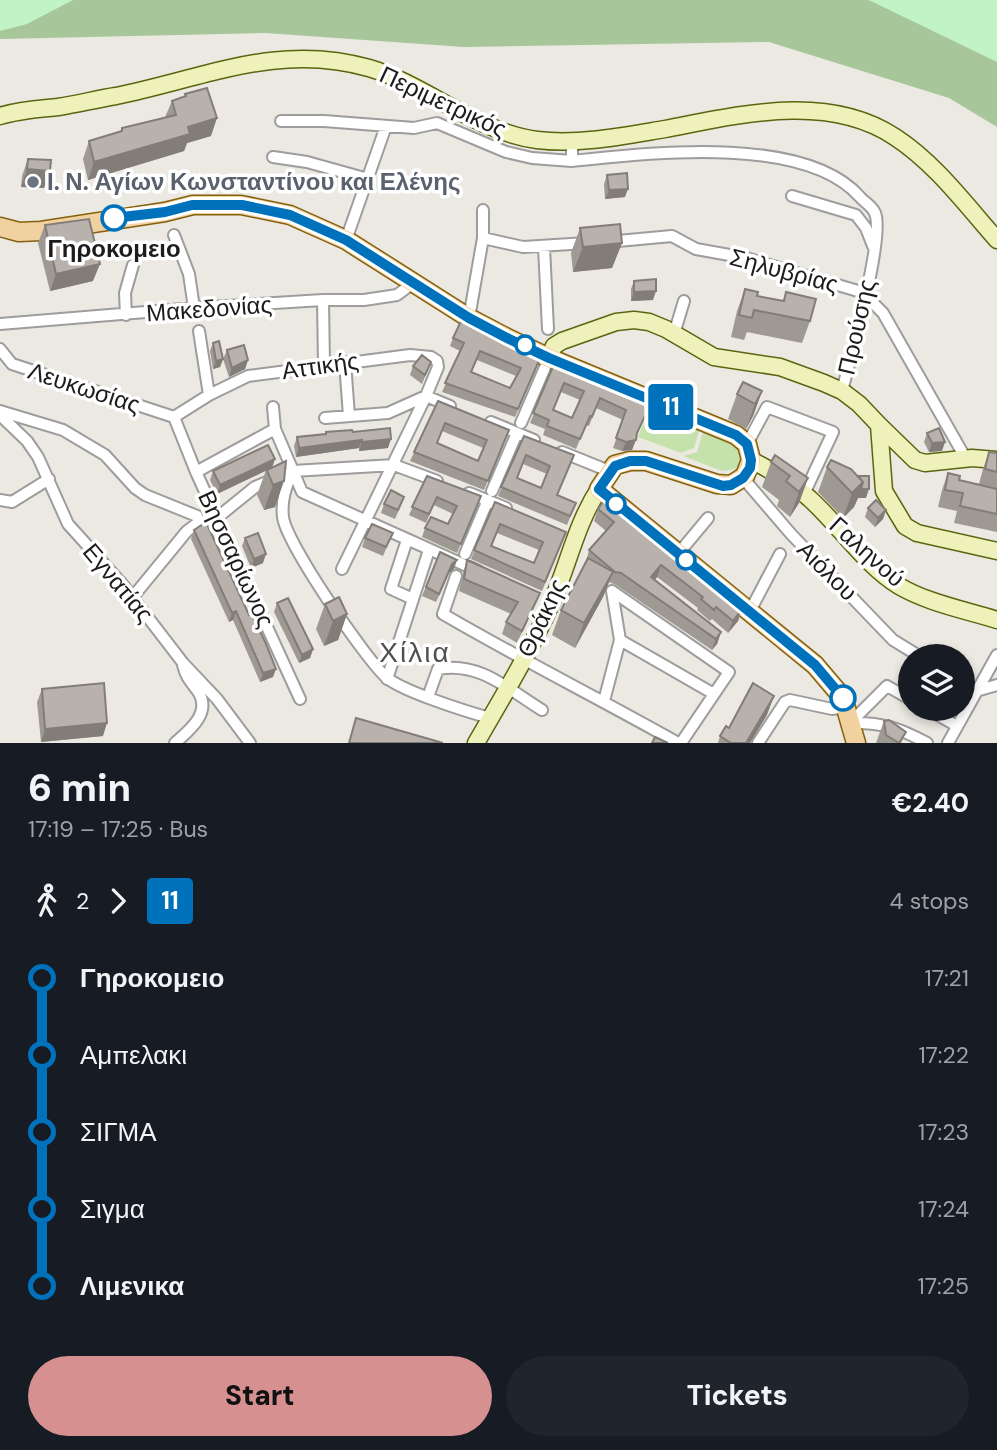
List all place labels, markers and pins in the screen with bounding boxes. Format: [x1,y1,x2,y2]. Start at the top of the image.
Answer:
place label: Ι. Ν. Αγίων Κωνσταντίνου και Ελένης [47,166,460,197]
marker: Ι. Ν. Αγίων Κωνσταντίνου και Ελένης [25,174,41,190]
marker: Γηροκομειο [101,205,127,231]
place label: Γηροκομειο [47,233,181,264]
unlabelled marker [515,335,535,355]
unlabelled marker [606,494,626,514]
unlabelled marker [676,550,696,570]
unlabelled marker [830,685,856,711]

